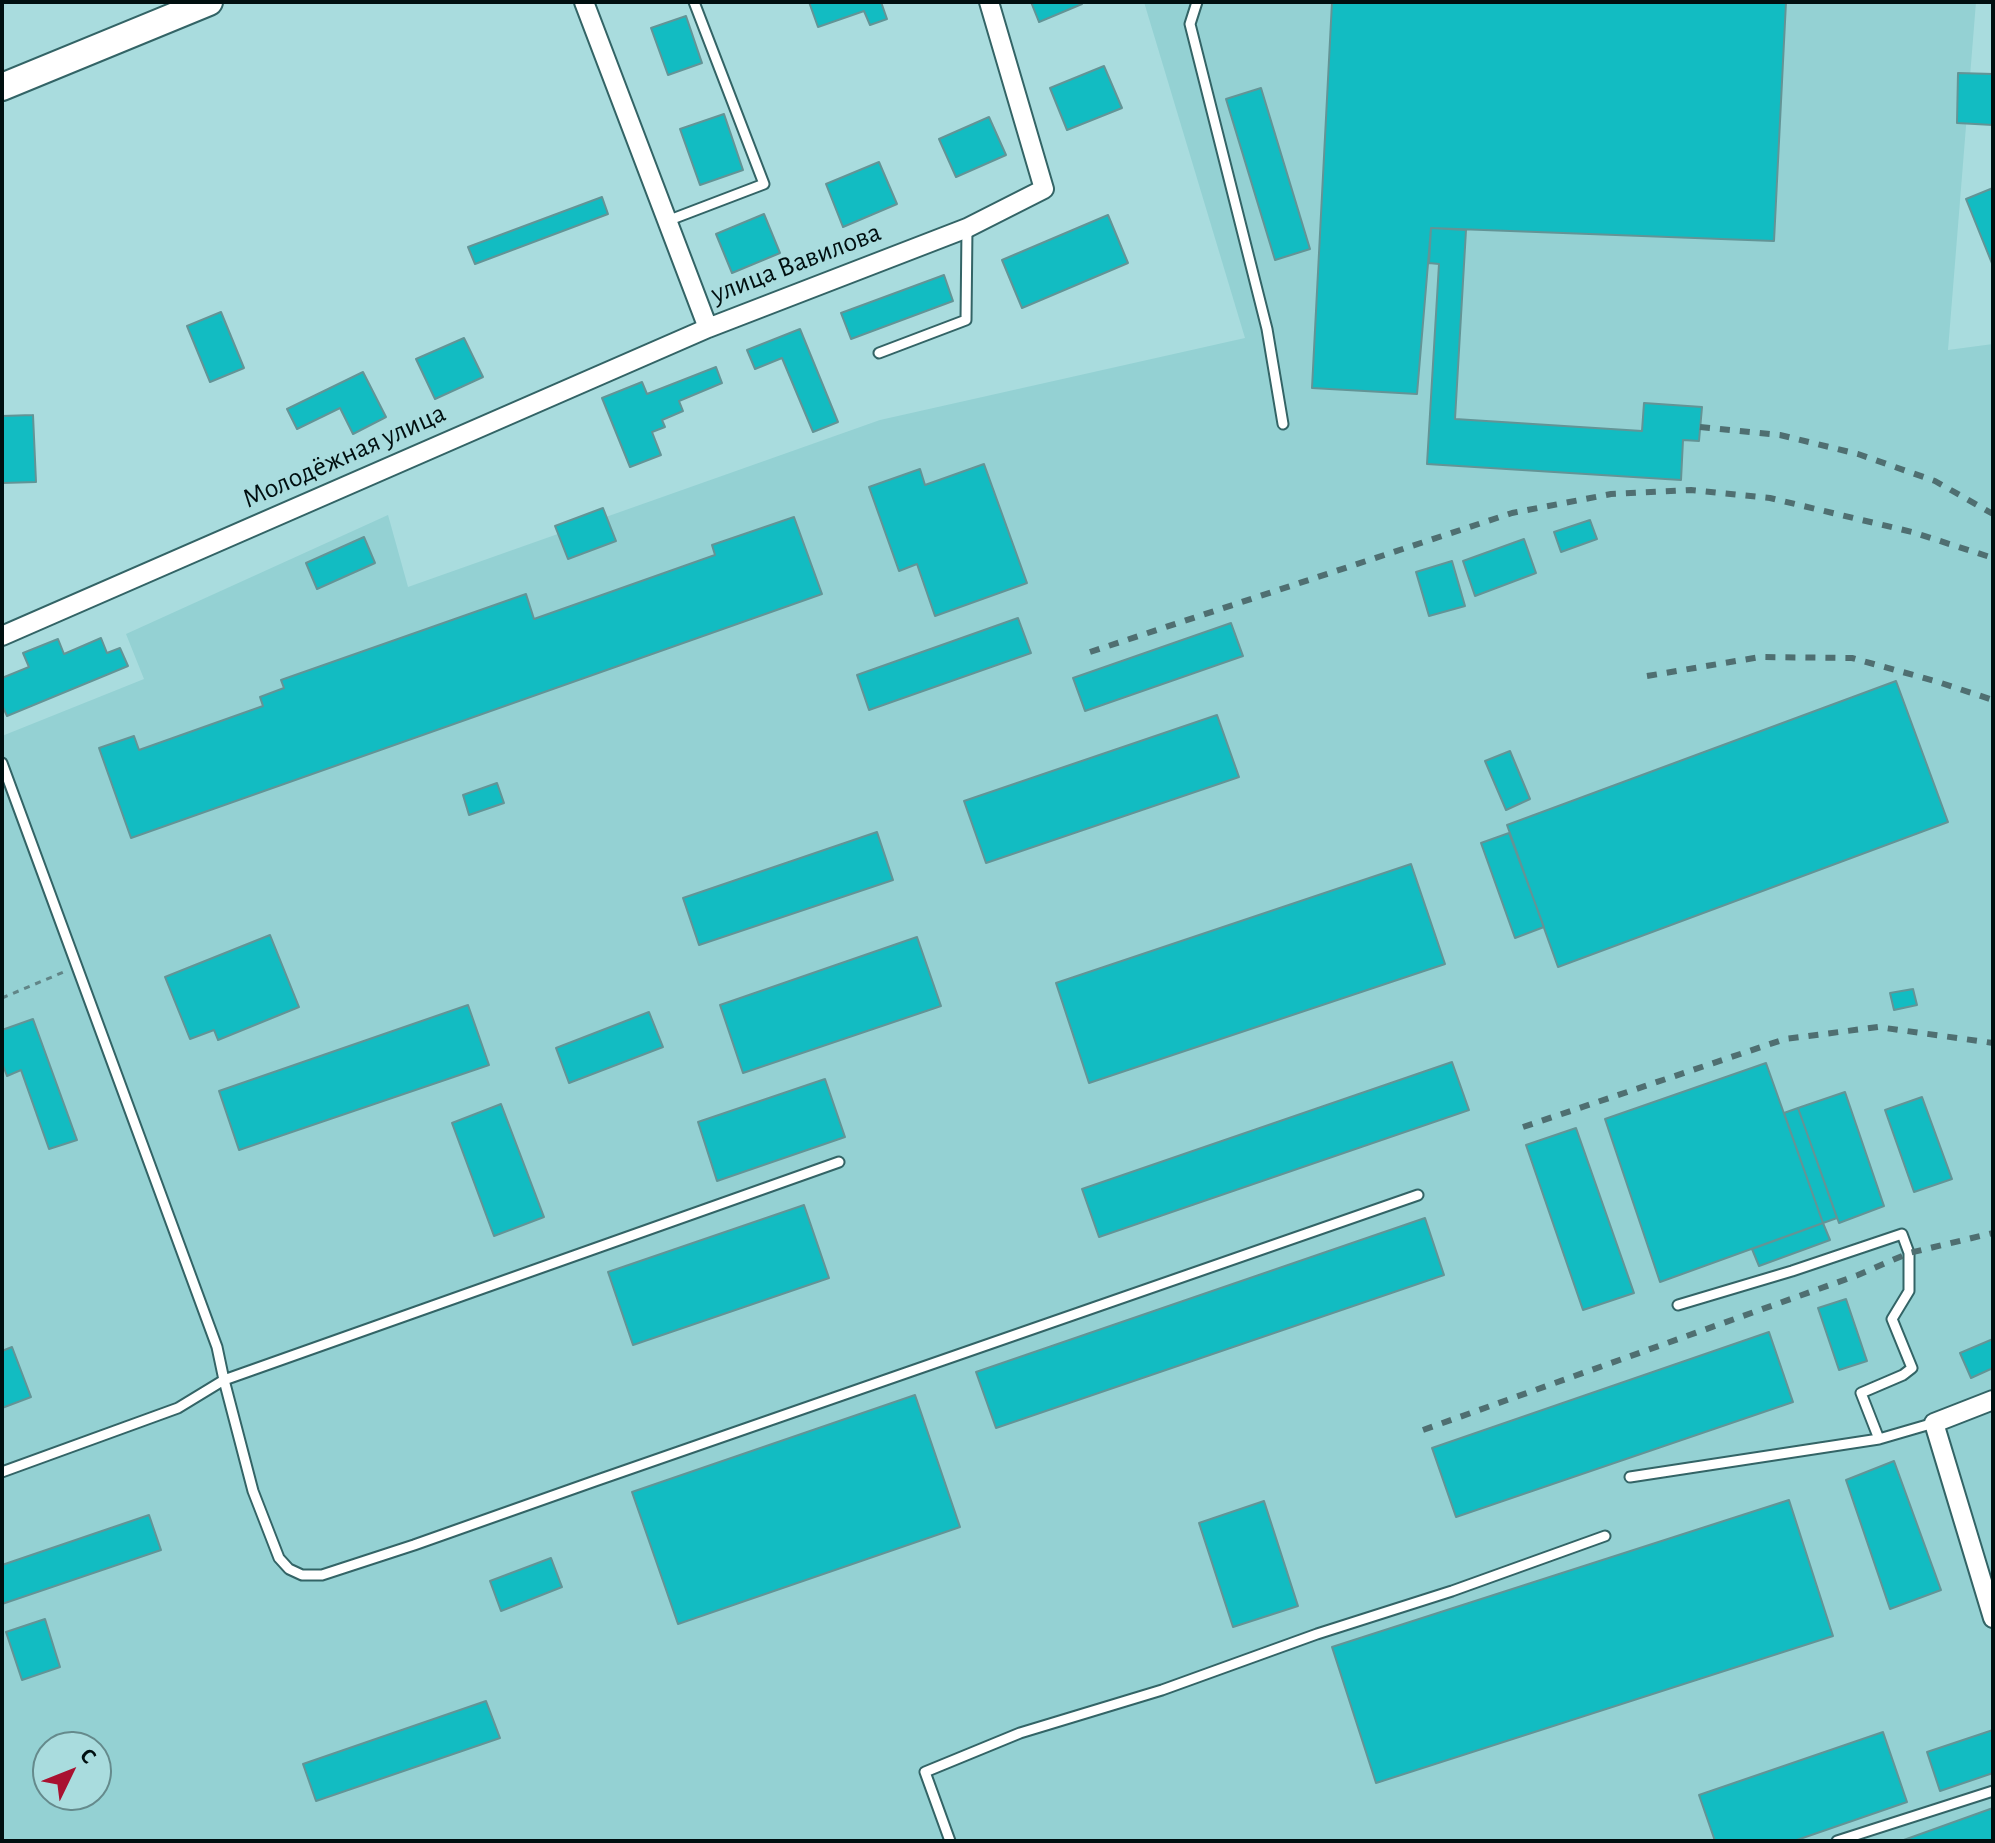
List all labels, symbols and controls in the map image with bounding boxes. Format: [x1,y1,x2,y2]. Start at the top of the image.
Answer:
street label: улица Вавилова [706,215,886,311]
street label: Молодёжная улица [237,396,451,516]
north arrow [32,1731,112,1811]
text: С [76,1744,100,1768]

